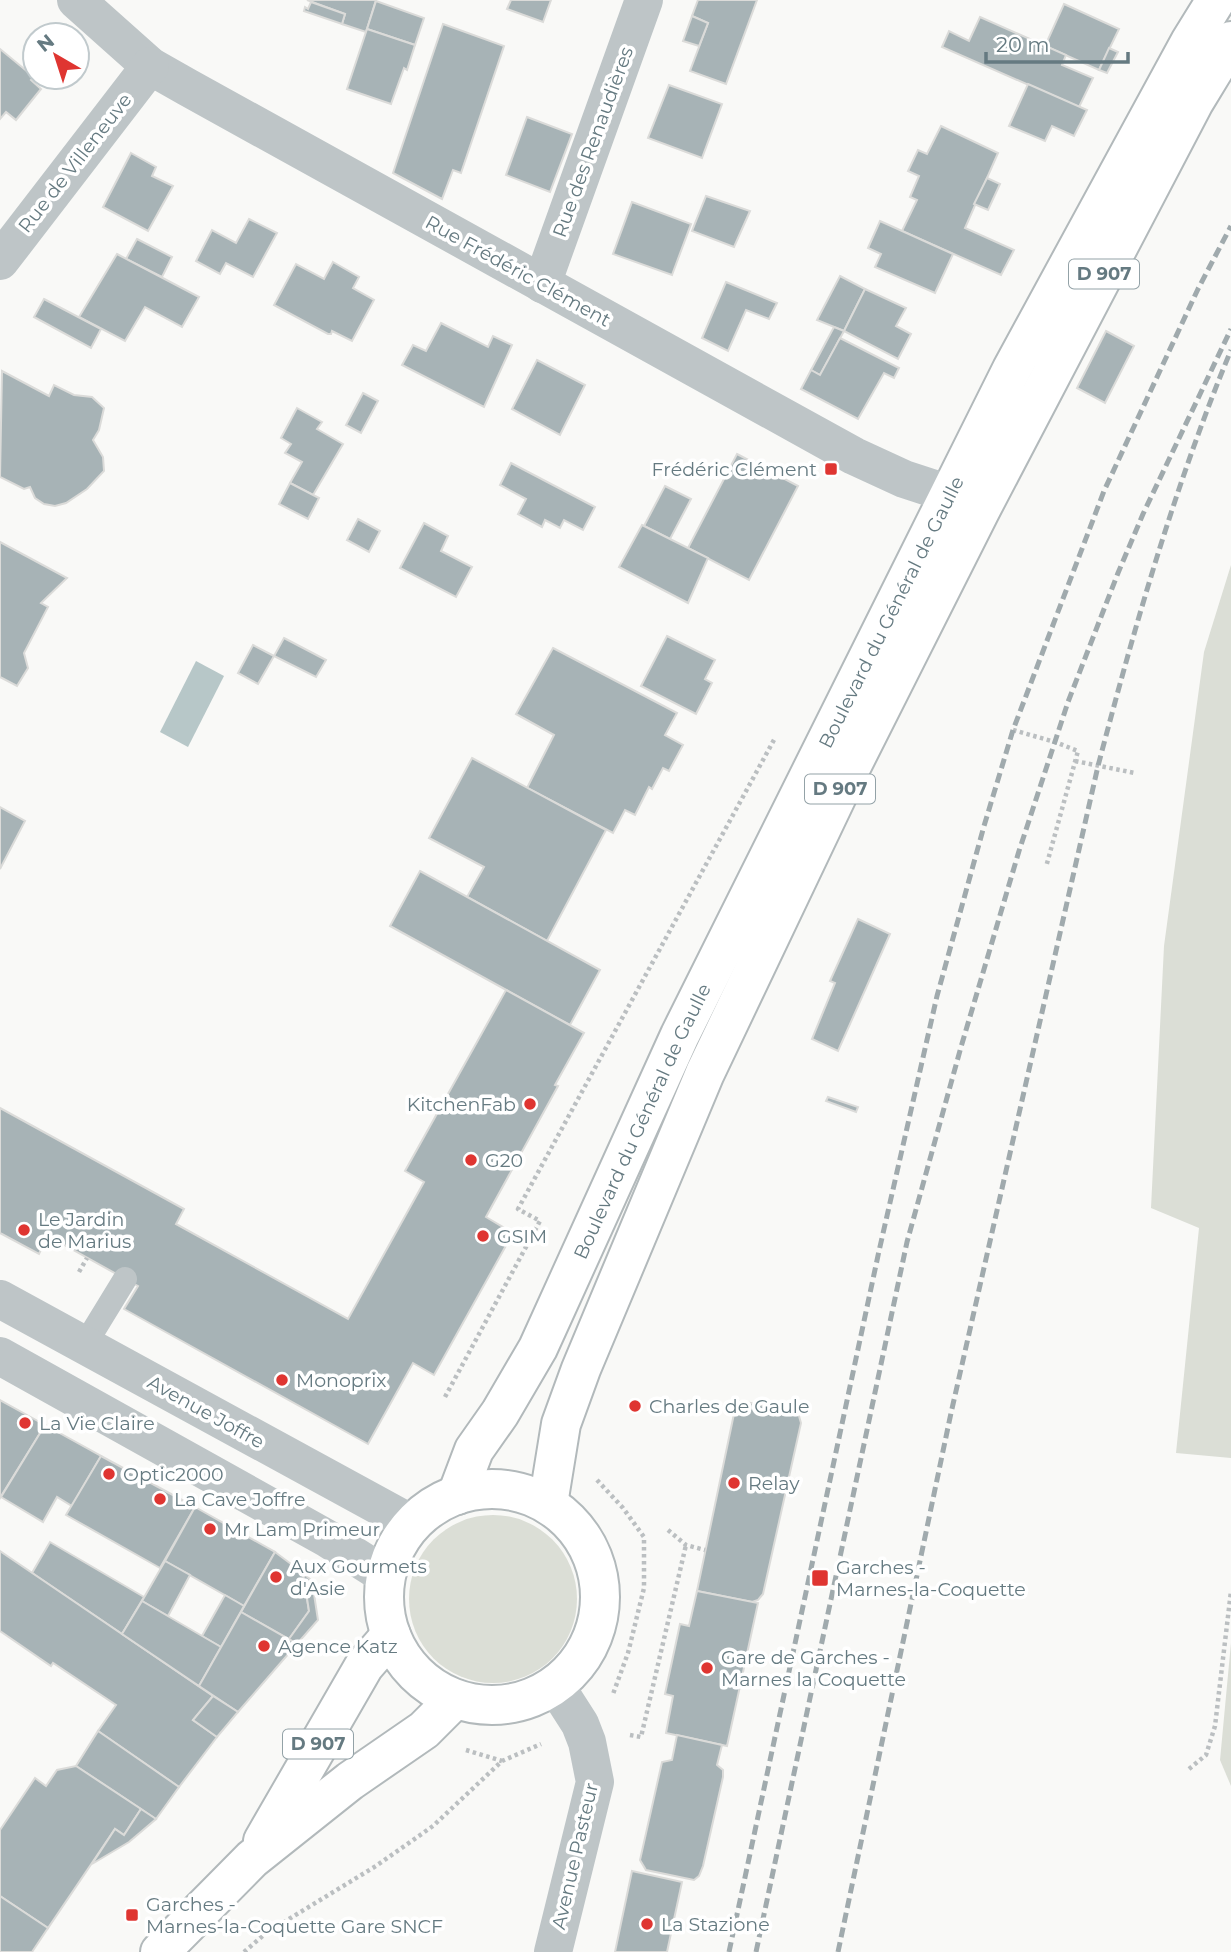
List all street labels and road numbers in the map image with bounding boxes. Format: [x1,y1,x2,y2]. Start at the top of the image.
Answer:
street label: Rue des Renaudières [548,44,638,240]
street label: Rue de Villeneuve [13,89,137,237]
street label: Rue Frédéric Clément [421,210,615,332]
road number: D 907 [1069,260,1139,288]
street label: Boulevard du Général de Gaulle [813,472,968,752]
road number: D 907 [805,774,875,804]
street label: Boulevard du Général de Gaulle [568,980,715,1263]
street label: Avenue Joffre [144,1370,268,1454]
road number: D 907 [283,1730,353,1758]
street label: Avenue Pasteur [547,1780,603,1932]

